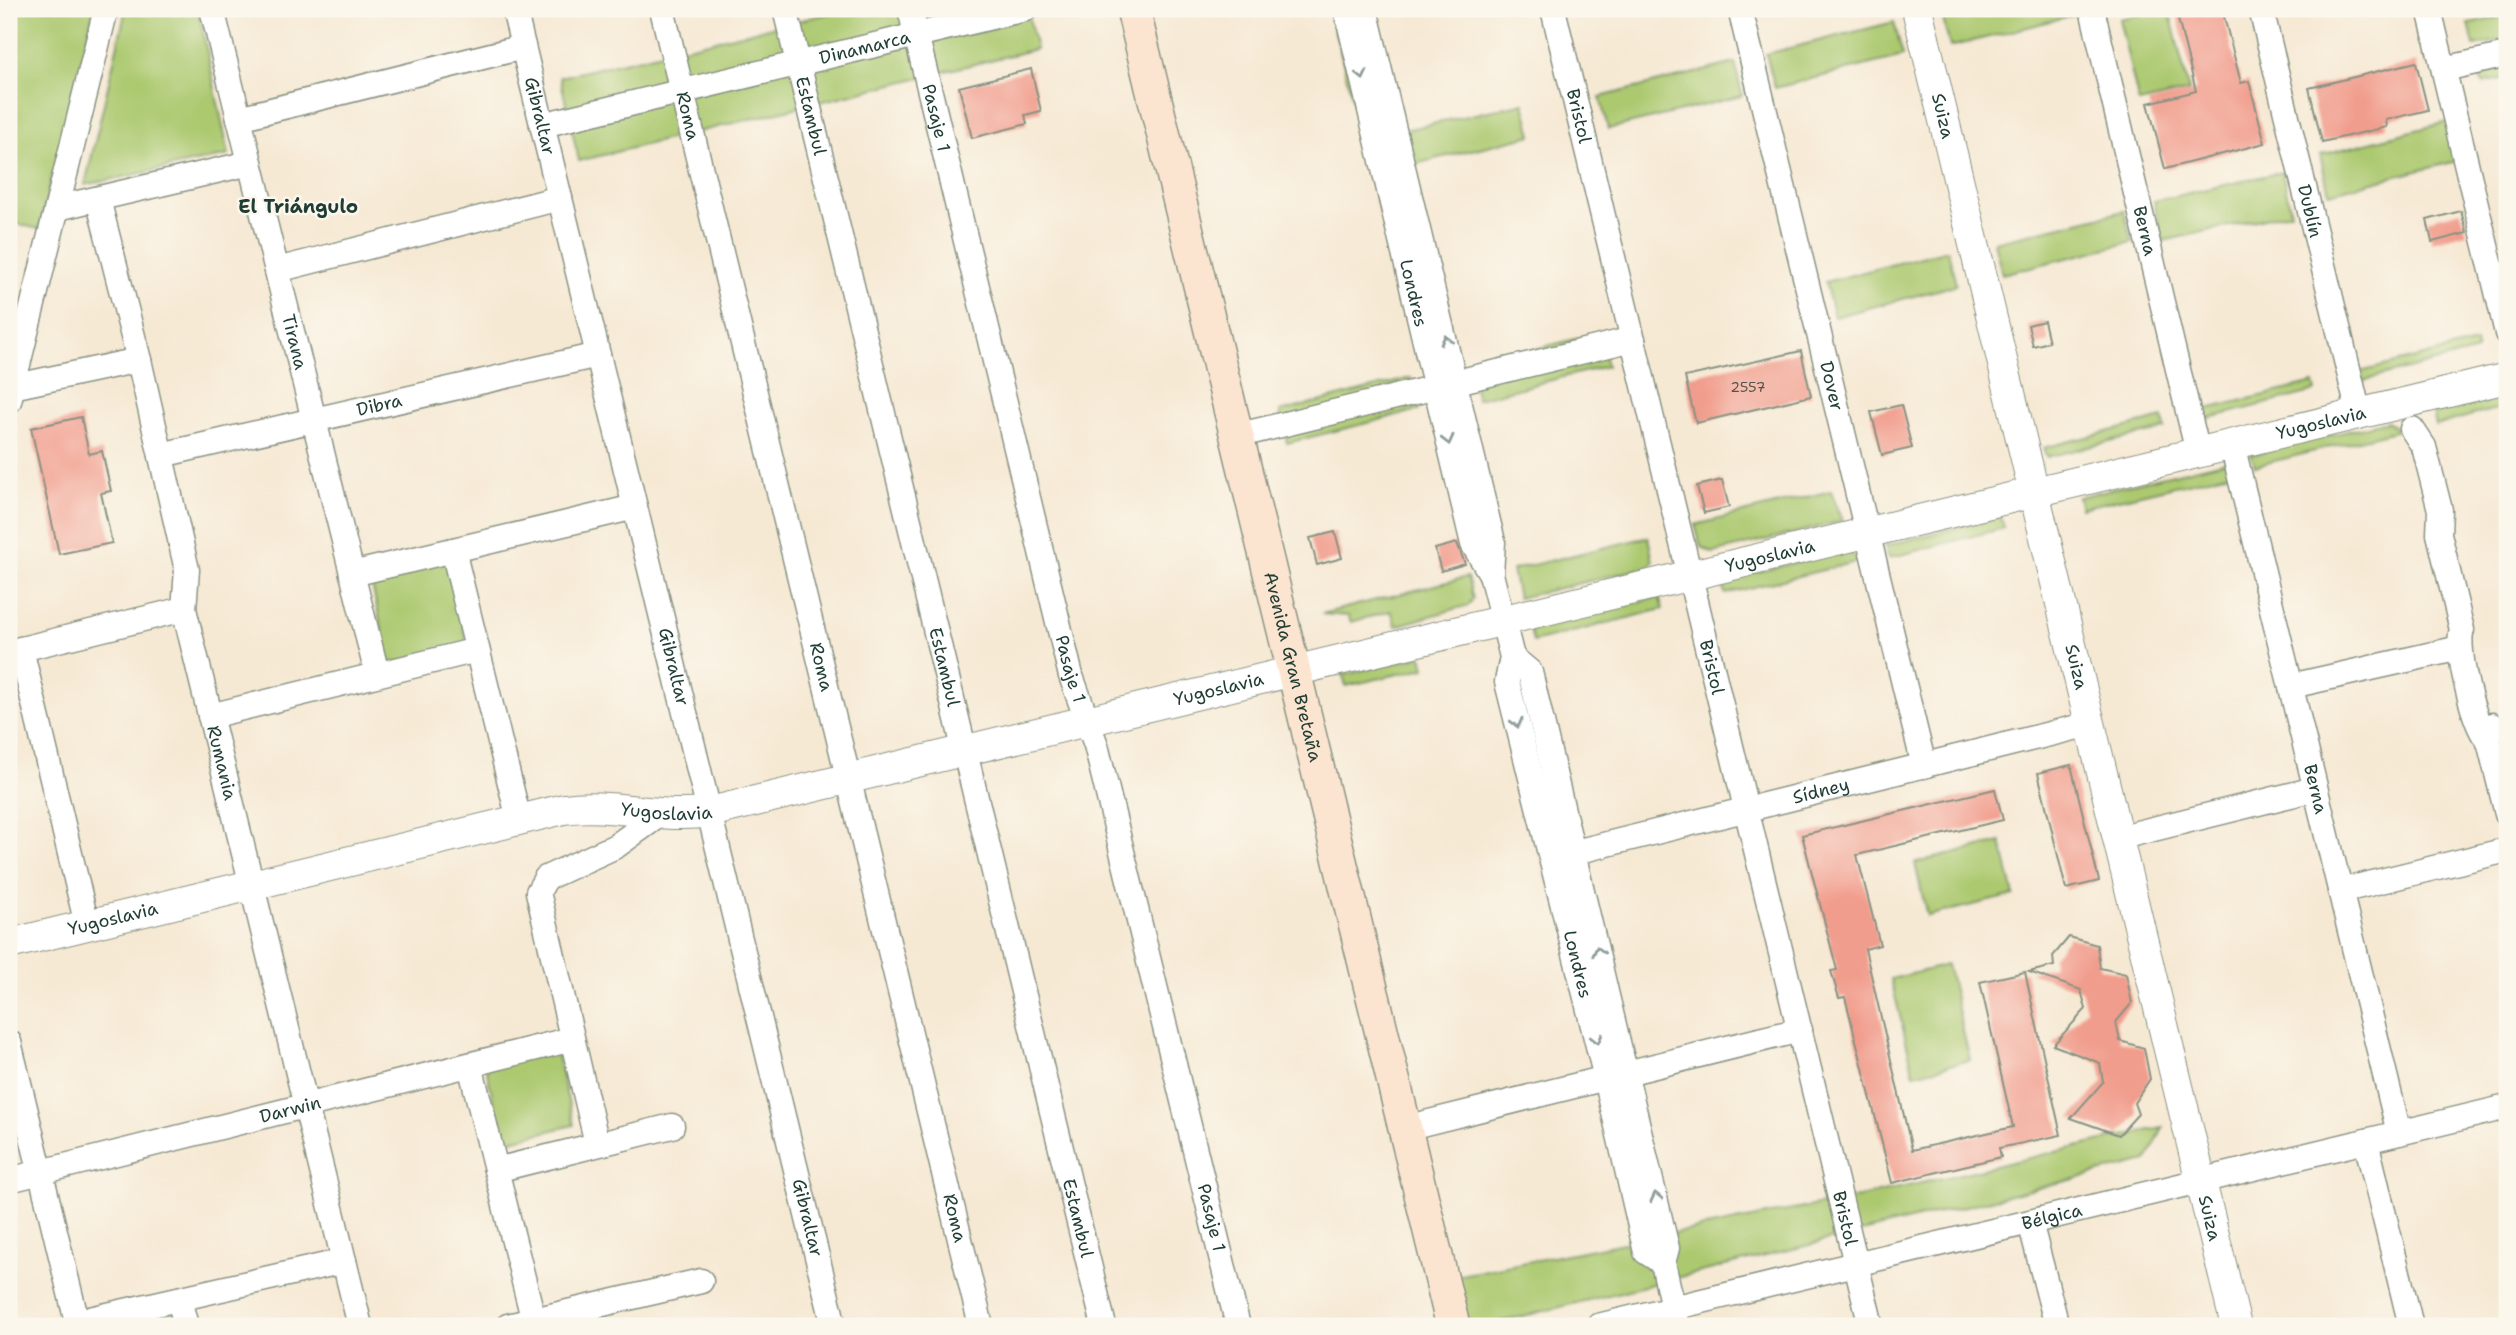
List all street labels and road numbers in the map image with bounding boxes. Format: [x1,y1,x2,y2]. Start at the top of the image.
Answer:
street label: Dinamarca [817,25,913,70]
street label: Gibraltar [519,74,561,157]
street label: Estambul [790,74,832,158]
street label: Pasaje 1 [917,82,956,154]
street label: Bristol [1561,86,1597,146]
street label: Roma [670,89,705,143]
street label: Suiza [1926,91,1960,141]
street label: Dublín [2292,182,2328,240]
street label: Berna [2127,203,2162,258]
street label: Londres [1394,257,1433,329]
street label: Tirana [276,312,313,372]
street label: Dover [1814,359,1849,413]
street label: Dibra [354,388,404,422]
street label: Yugoslavia [2274,400,2368,445]
street label: Yugoslavia [1723,534,1817,578]
street label: Avenida Gran Bretaña [1258,569,1328,764]
street label: Gibraltar [653,625,695,708]
street label: Estambul [923,625,966,709]
street label: Pasaje 1 [1050,633,1092,706]
street label: Bristol [1694,637,1730,697]
street label: Roma [804,640,839,694]
street label: Suiza [2059,642,2093,692]
street label: Yugoslavia [1171,667,1266,712]
street label: Rumania [201,723,242,802]
street label: Berna [2298,762,2333,816]
street label: Sídney [1790,772,1852,809]
street label: Yugoslavia [620,797,714,826]
street label: Yugoslavia [66,896,160,941]
street label: Londres [1558,928,1598,1001]
street label: Darwin [257,1090,323,1129]
street label: Gibraltar [787,1176,829,1259]
street label: Estambul [1057,1176,1099,1260]
street label: Pasaje 1 [1192,1181,1231,1254]
street label: Bristol [1827,1189,1863,1249]
street label: Roma [937,1191,972,1245]
street label: Suiza [2193,1193,2227,1243]
street label: Bélgica [2019,1198,2085,1235]

